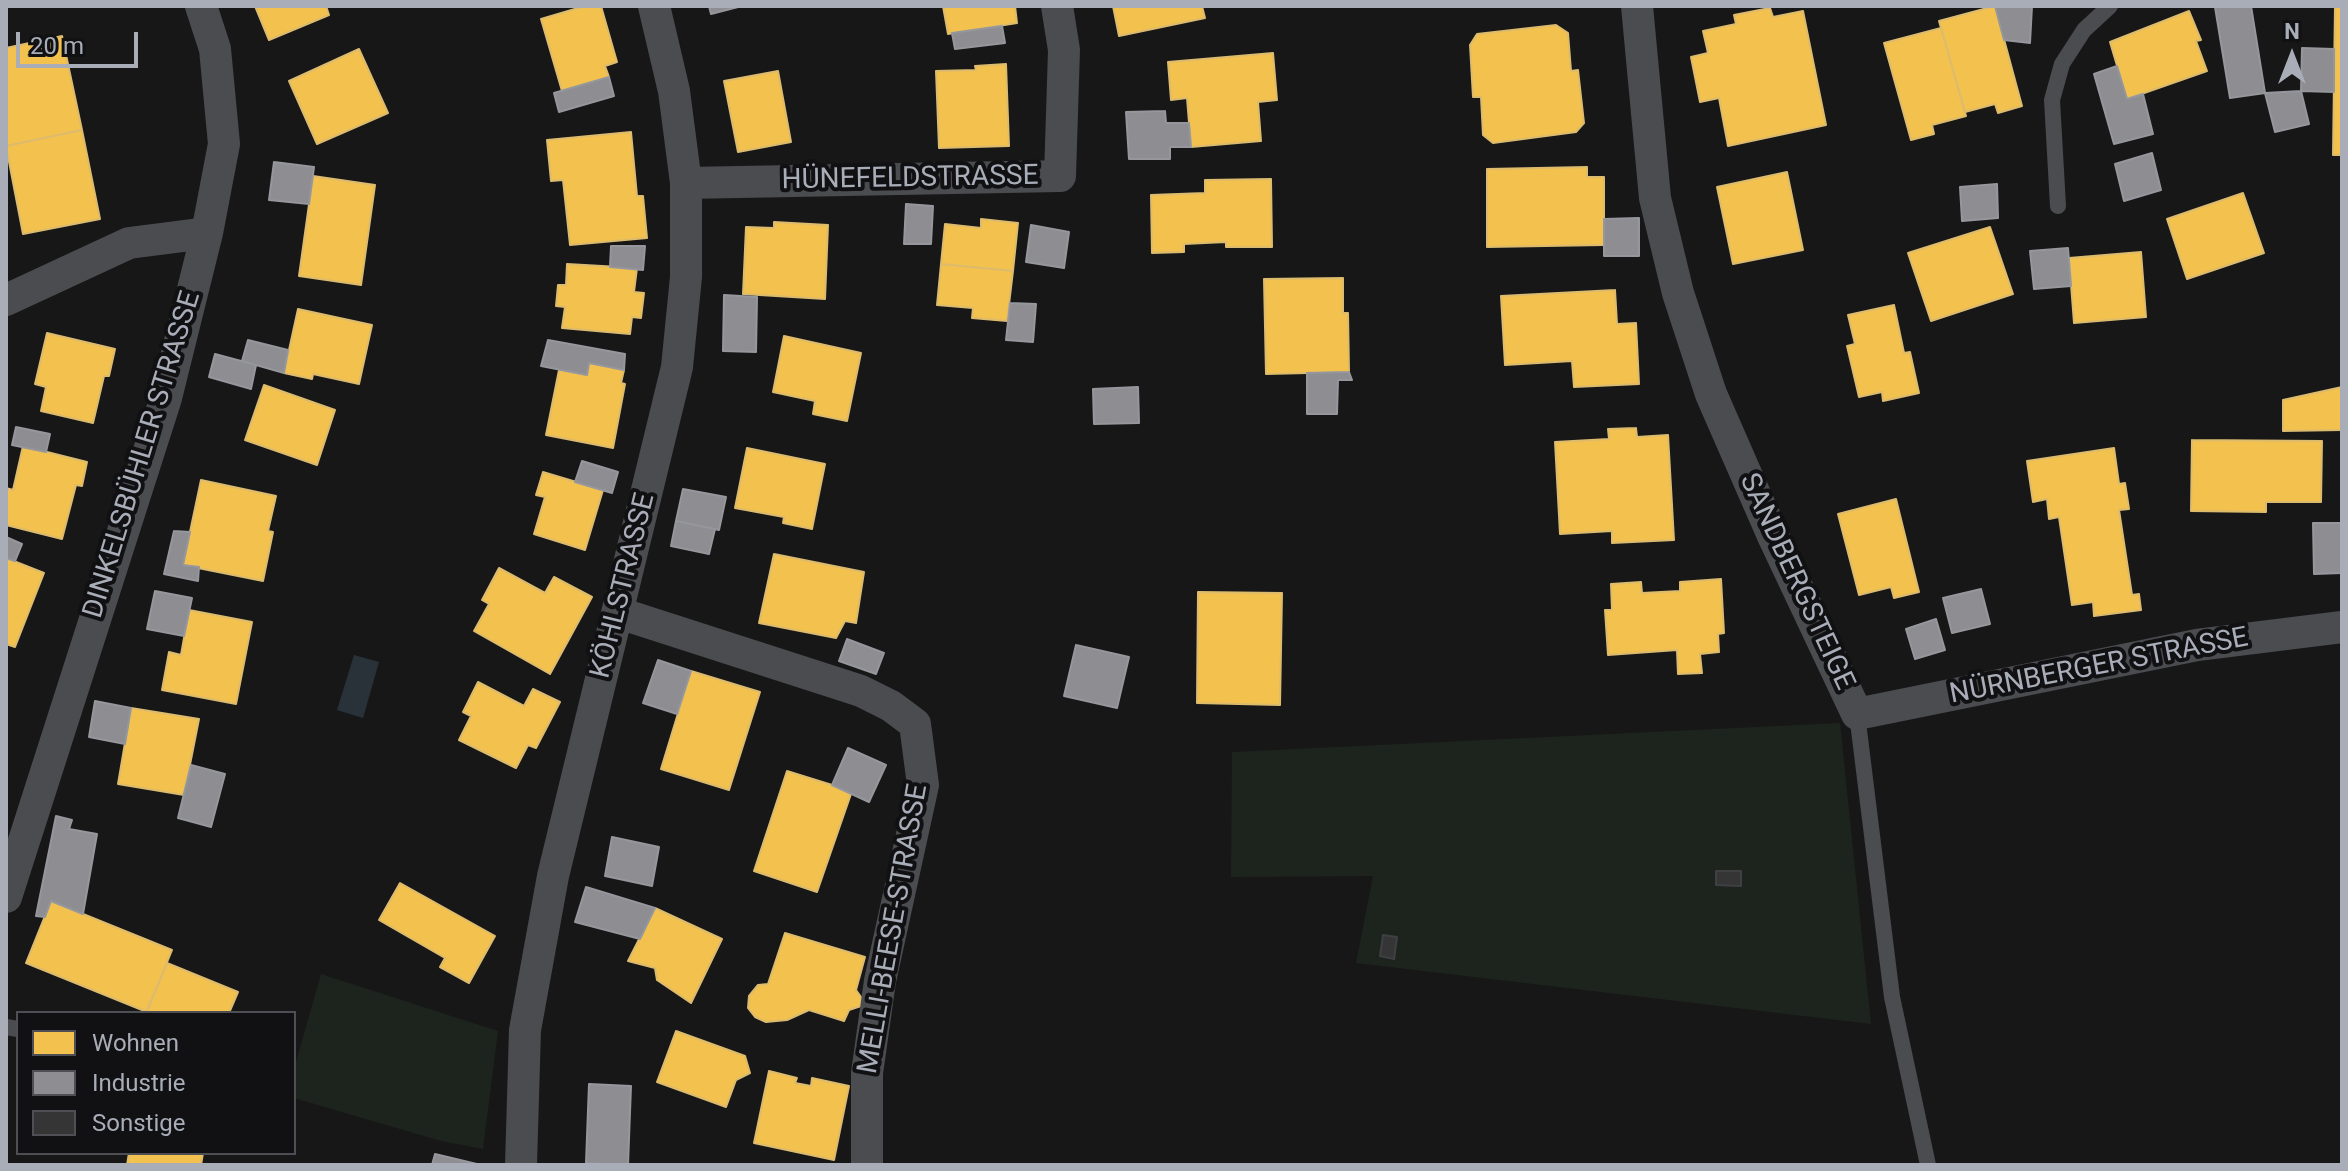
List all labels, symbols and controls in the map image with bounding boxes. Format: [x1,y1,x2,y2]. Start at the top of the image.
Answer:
scale bar [20,16,142,66]
north arrow [2252,16,2332,96]
text: N [2284,19,2300,44]
text: 20 m [30,32,84,60]
street label: HÜNEFELDSTRASSE [781,160,1039,198]
street label: DINKELSBÜHLER STRASSE [77,288,209,622]
street label: SANDBERGSTEIGE [1731,469,1861,695]
street label: KÖHLSTRASSE [585,490,663,682]
street label: NÜRNBERGER STRASSE [1947,622,2251,712]
street label: MELLI-BEESE-STRASSE [852,782,936,1076]
legend [16,1011,296,1155]
text: Wohnen [92,1029,179,1057]
text: Industrie [92,1069,185,1097]
text: Sonstige [92,1109,185,1137]

